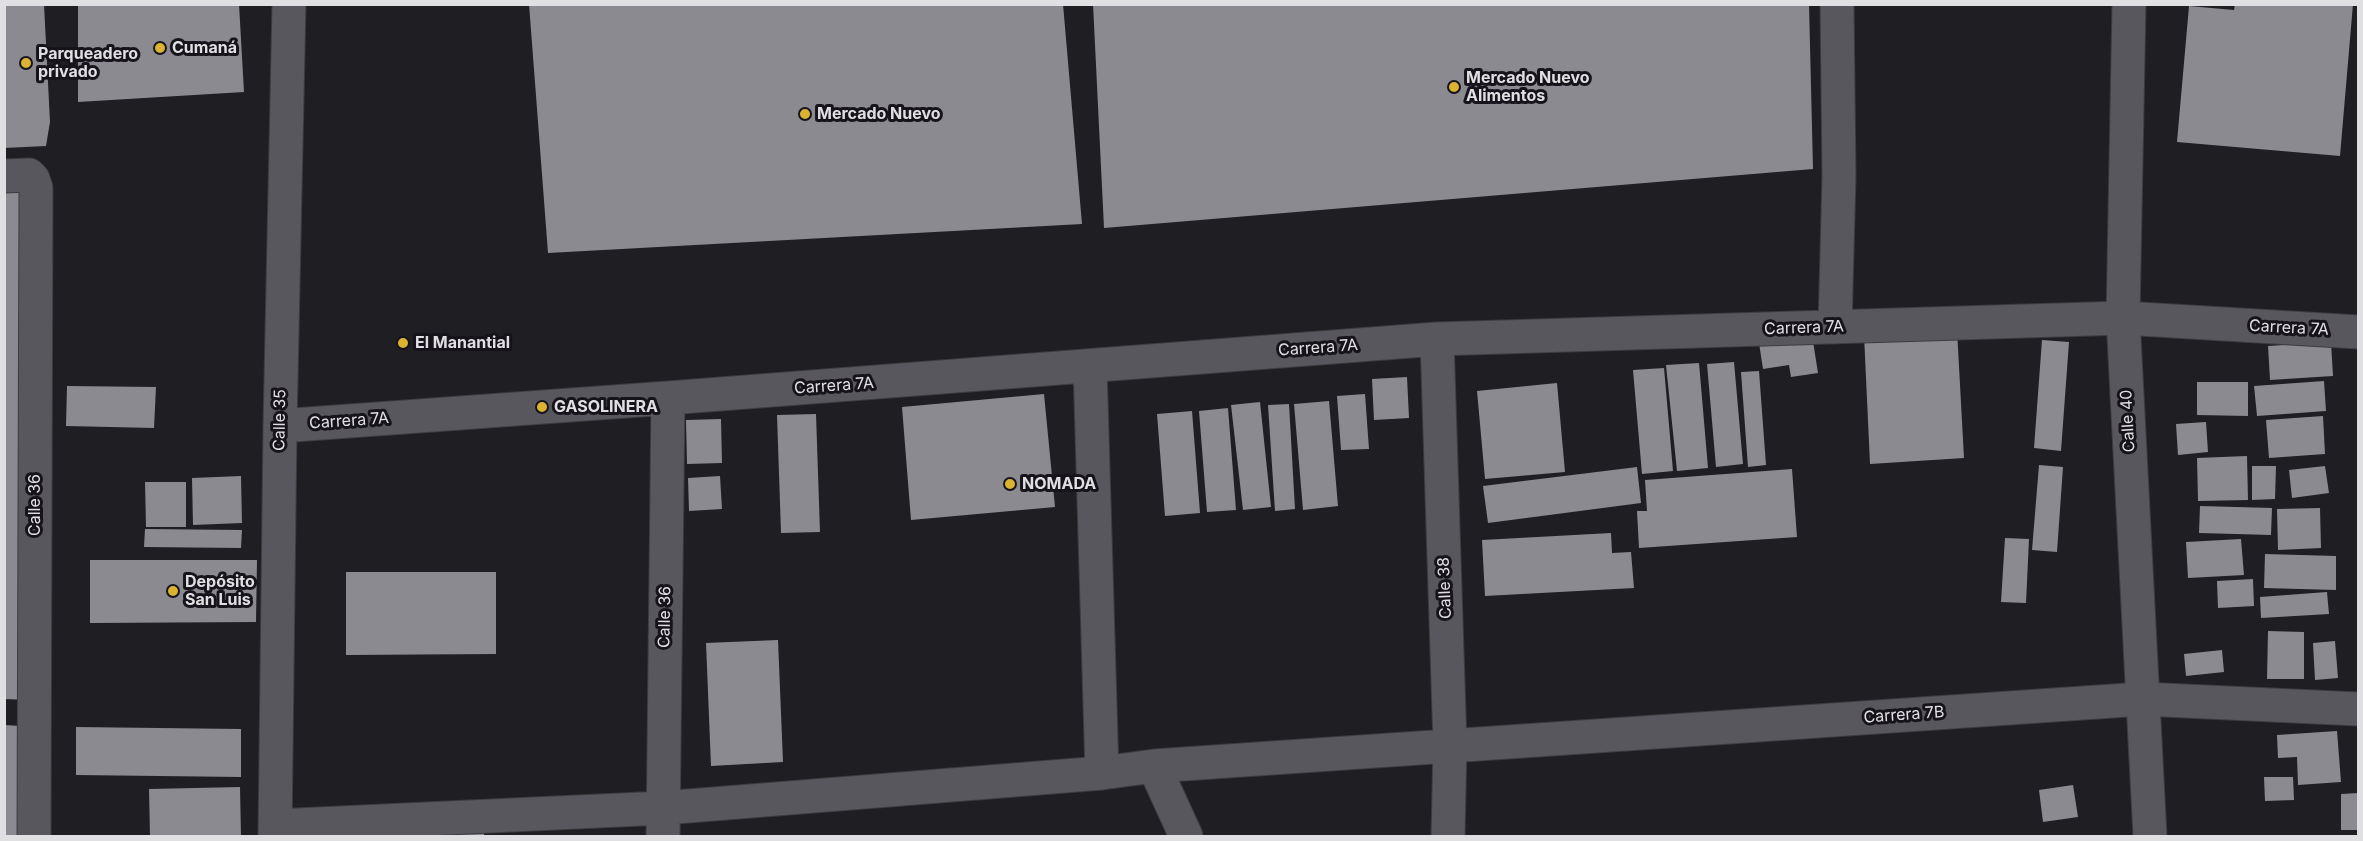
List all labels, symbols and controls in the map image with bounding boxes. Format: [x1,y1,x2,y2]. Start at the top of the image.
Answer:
place label: Cumaná [172,38,237,58]
marker: Cumaná [153,41,167,55]
place label: Parqueadero privado [38,44,138,82]
marker: Parqueadero privado [19,56,33,70]
place label: Mercado Nuevo Alimentos [1466,68,1590,106]
marker: Mercado Nuevo Alimentos [1447,80,1461,94]
place label: Mercado Nuevo [817,104,941,124]
marker: Mercado Nuevo [798,107,812,121]
street label: Carrera 7A [2249,316,2329,340]
street label: Carrera 7A [1764,317,1844,339]
place label: El Manantial [415,333,510,353]
marker: El Manantial [396,336,410,350]
street label: Carrera 7A [1277,336,1359,360]
street label: Carrera 7A [793,374,875,398]
street label: Calle 35 [270,389,290,451]
street label: Calle 40 [2117,389,2139,453]
place label: GASOLINERA [554,397,658,417]
marker: GASOLINERA [535,400,549,414]
street label: Carrera 7A [308,409,390,433]
street label: Calle 36 [25,474,45,536]
place label: NOMADA [1022,474,1096,494]
marker: NOMADA [1003,477,1017,491]
street label: Calle 38 [1434,557,1456,619]
place label: Depósito San Luis [185,572,255,610]
marker: Depósito San Luis [166,584,180,598]
street label: Calle 36 [655,586,675,648]
street label: Carrera 7B [1863,703,1945,727]

